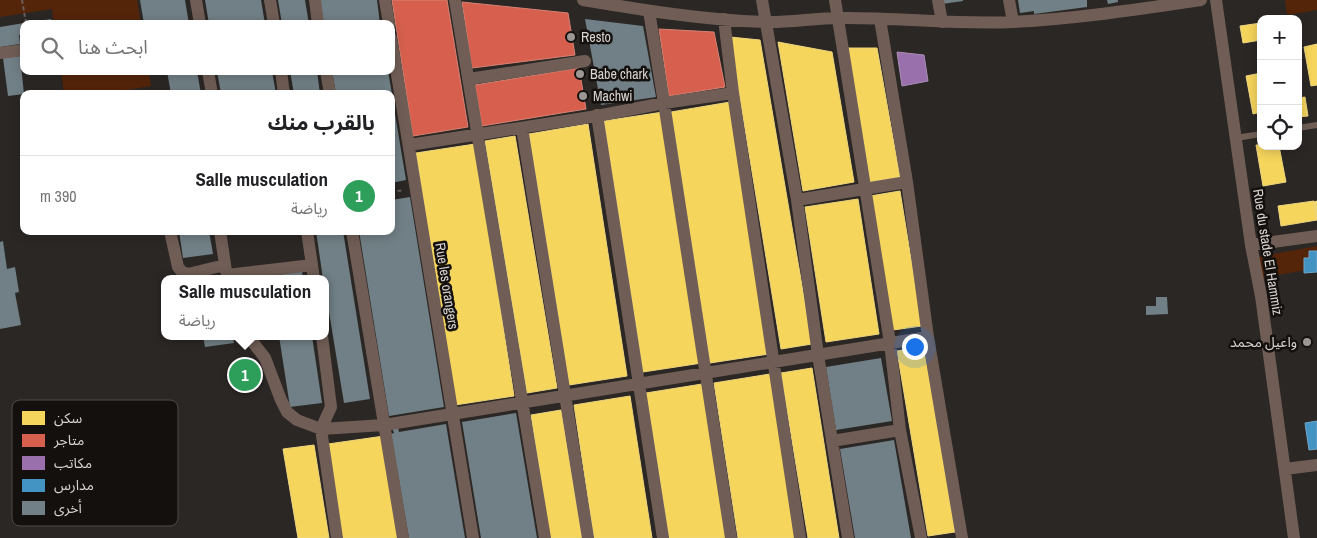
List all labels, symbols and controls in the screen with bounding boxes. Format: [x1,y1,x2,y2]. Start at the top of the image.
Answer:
map controls [1257,15,1302,150]
button: + [1257,15,1302,60]
search box [20,20,395,75]
place label: Resto [581,28,611,46]
marker: Resto [565,31,577,43]
icon: search [38,34,66,62]
text: ابحث هنا [78,34,148,60]
button: − [1257,60,1302,105]
place label: Babe chark [590,65,648,83]
marker: Babe chark [574,68,586,80]
place label: Machwi [593,87,633,105]
marker: Machwi [577,90,589,102]
button: locate [1257,105,1302,150]
text: بالقرب منك [268,108,375,137]
text: Salle musculation [196,166,328,192]
text: 390 m [40,185,76,207]
text: 1 [355,185,363,207]
street label: Rue du stade El Hammiz [1249,188,1287,317]
text: رياضة [291,197,328,219]
street label: Rue les orangers [431,241,463,331]
popup [161,275,329,340]
text: Salle musculation [179,278,311,304]
text: رياضة [179,309,216,331]
place label: واعيل محمد [1230,333,1297,351]
your location [902,334,928,360]
marker: واعيل محمد [1301,336,1313,348]
pin: 1 [229,356,261,394]
legend [12,400,178,526]
text: سكن [54,409,82,427]
text: متاجر [53,431,84,449]
text: مكاتب [54,454,92,472]
text: مدارس [54,476,94,494]
text: أخرى [54,499,82,517]

